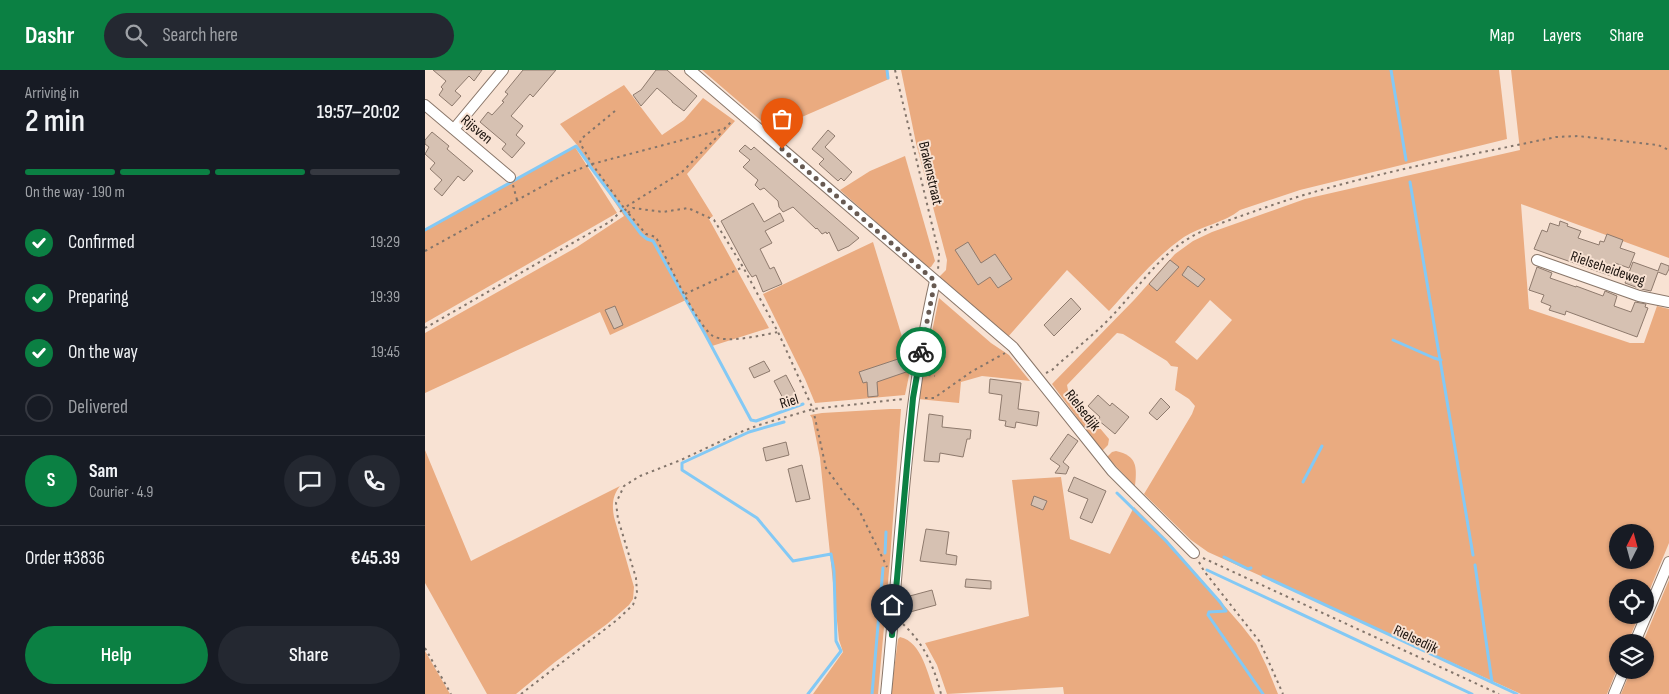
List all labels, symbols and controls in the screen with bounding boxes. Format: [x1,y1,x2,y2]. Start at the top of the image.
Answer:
search box [104,13,454,58]
text: Dashr [25,21,74,50]
icon: search [122,21,150,49]
text: Search here [162,24,238,47]
text: Map [1490,25,1515,46]
text: Layers [1543,25,1582,46]
text: Share [1610,25,1644,46]
text: Arriving in [25,84,79,103]
pin [761,98,803,149]
text: 19:57–20:02 [317,101,400,124]
text: 2 min [25,102,85,141]
icon: bag [768,105,796,133]
street label: Rijsven [457,111,497,148]
street label: Brakenstraat [914,139,947,207]
text: On the way · 190 m [25,183,125,202]
icon: check [25,229,53,257]
text: Confirmed [68,231,135,254]
text: 19:29 [371,233,400,252]
street label: Rielseheideweg [1568,247,1648,290]
icon: check [25,284,53,312]
text: Preparing [68,286,129,309]
text: 19:39 [370,288,400,307]
courier [896,327,946,377]
icon: bike [907,338,935,366]
icon: check [25,339,53,367]
text: On the way [68,341,138,364]
text: 19:45 [371,343,400,362]
street label: Rielsedijk [1061,386,1105,435]
street label: Riel [778,390,801,413]
text: Delivered [68,396,128,419]
button: chat [284,455,336,507]
button: phone [348,455,400,507]
text: Sam [89,460,118,483]
text: S [47,469,55,492]
text: Courier · 4.9 [89,483,153,502]
north arrow [1609,524,1654,569]
map controls [1609,524,1654,679]
text: Order #3836 [25,547,105,570]
text: €45.39 [351,547,400,570]
button: locate [1609,579,1654,624]
pin [871,584,913,635]
icon: home [878,591,906,619]
street label: Rielsedijk [1390,621,1442,658]
button: Help [25,626,208,684]
button: Share [218,626,400,684]
button: layers [1609,634,1654,679]

